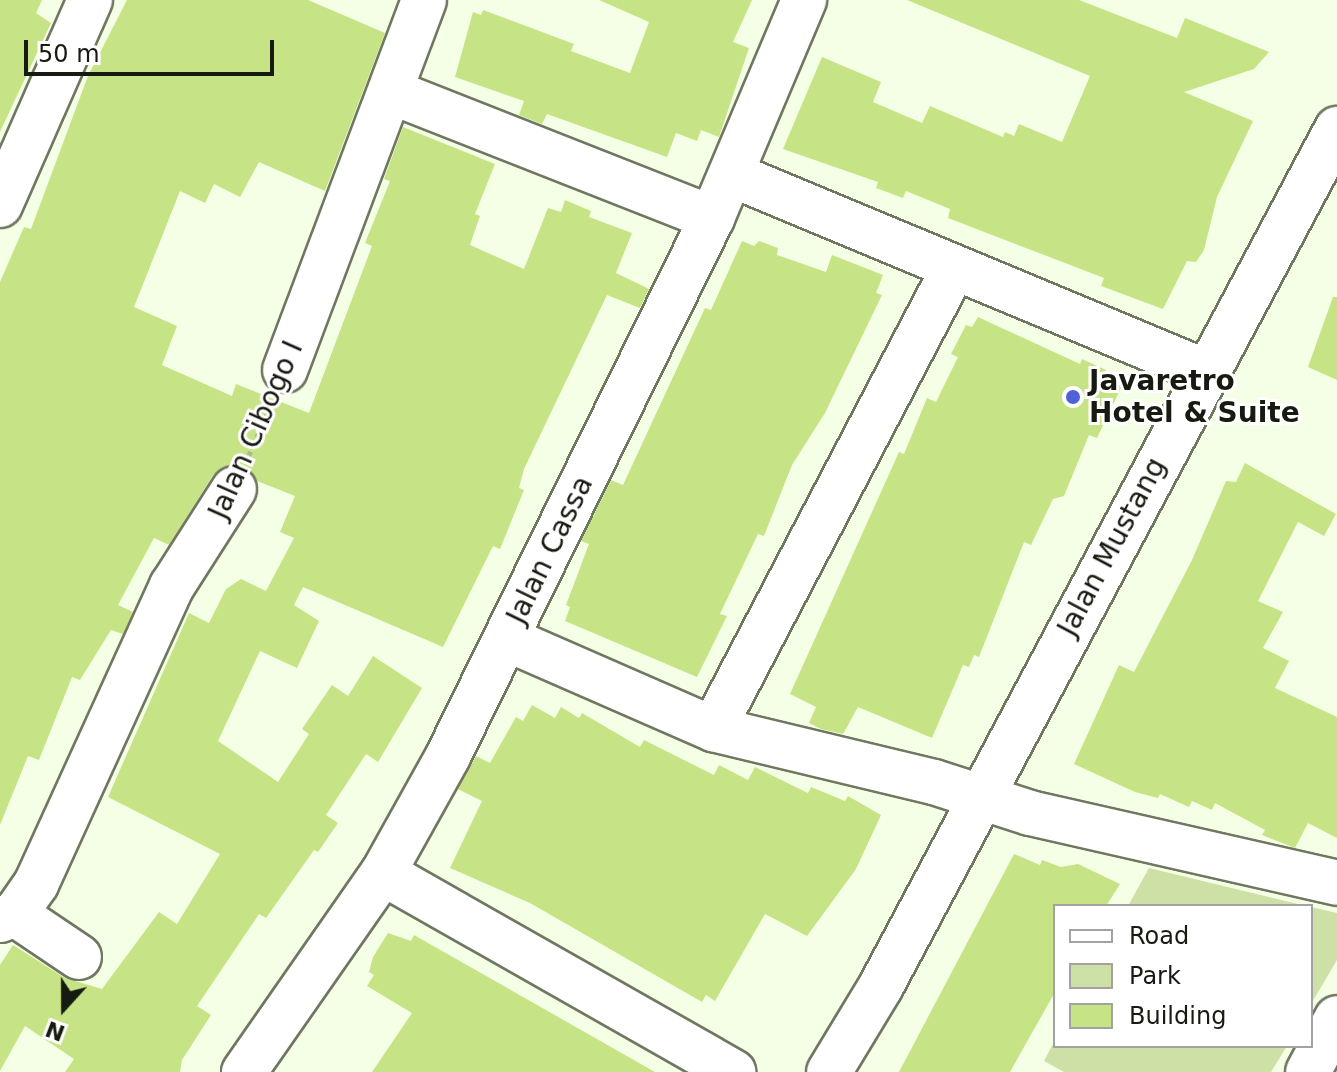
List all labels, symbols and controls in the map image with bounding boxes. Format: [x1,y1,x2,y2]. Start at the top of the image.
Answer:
scale bar [28,24,278,74]
text: 50 m [38,40,100,68]
street label: Jalan Cibogo I [202,336,310,524]
place label: Javaretro Hotel & Suite [1089,364,1300,430]
marker: Javaretro Hotel & Suite [1064,388,1082,406]
street label: Jalan Mustang [1051,452,1173,642]
street label: Jalan Cassa [500,471,600,629]
legend [1053,904,1313,1048]
text: Road [1129,922,1189,950]
text: Park [1129,962,1181,990]
north arrow [24,968,104,1048]
text: Building [1129,1002,1226,1030]
text: N [42,1016,68,1046]

